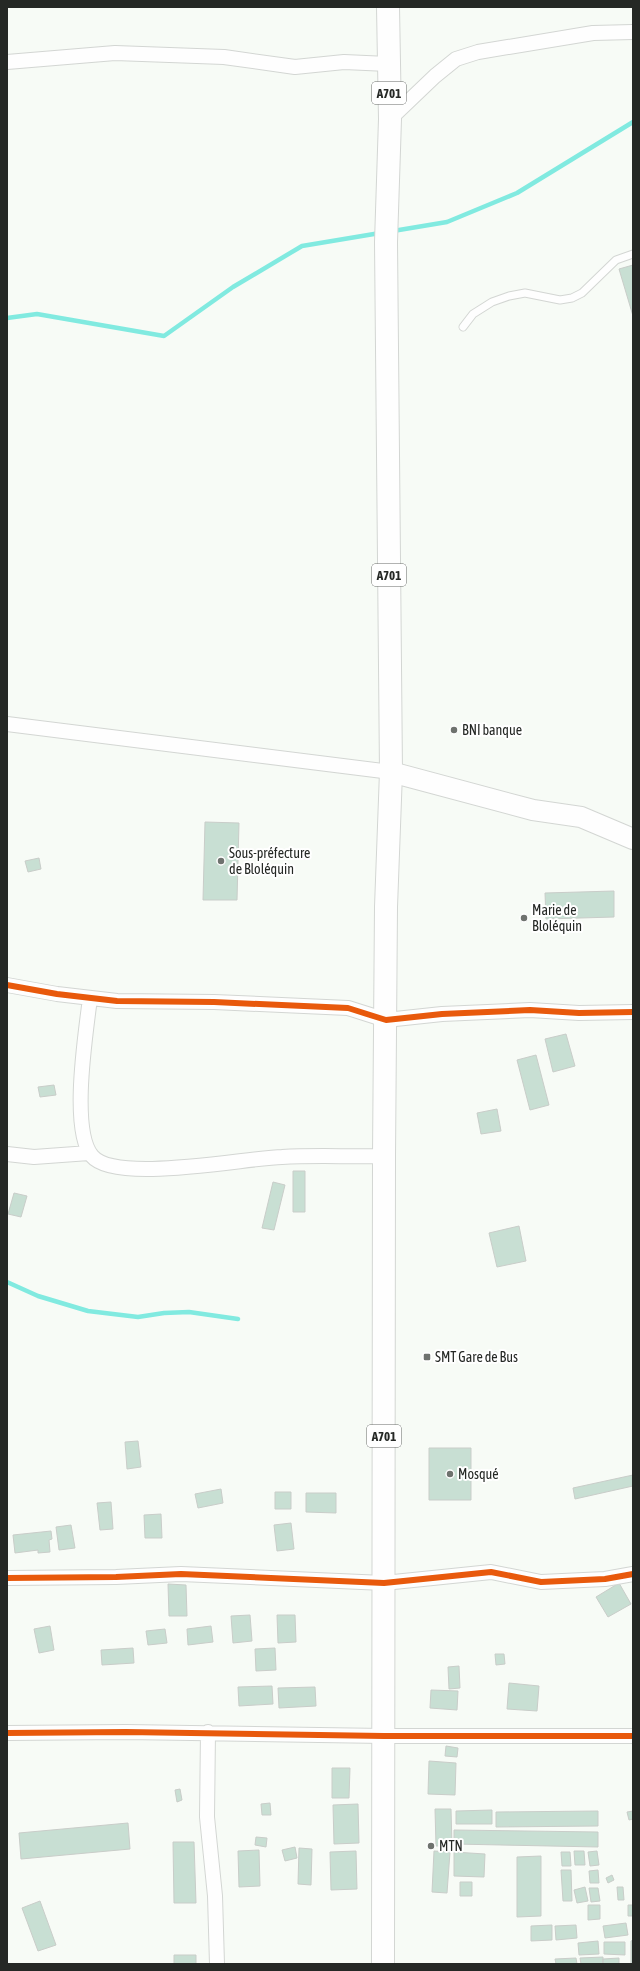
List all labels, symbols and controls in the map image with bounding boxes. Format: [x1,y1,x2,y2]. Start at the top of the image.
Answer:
road number: A701 [372,82,406,104]
road number: A701 [372,564,406,586]
place label: BNI banque [462,722,522,738]
marker: BNI banque [449,725,459,735]
place label: Sous-préfecture de Bloléquin [229,845,310,877]
marker: Sous-préfecture de Bloléquin [216,856,226,866]
place label: Marie de Bloléquin [532,902,582,934]
marker: Marie de Bloléquin [519,913,529,923]
place label: SMT Gare de Bus [435,1349,518,1365]
marker: SMT Gare de Bus [422,1352,432,1362]
road number: A701 [367,1425,401,1447]
place label: Mosqué [458,1466,499,1482]
marker: Mosqué [445,1469,455,1479]
place label: MTN [439,1838,463,1854]
marker: MTN [426,1841,436,1851]

